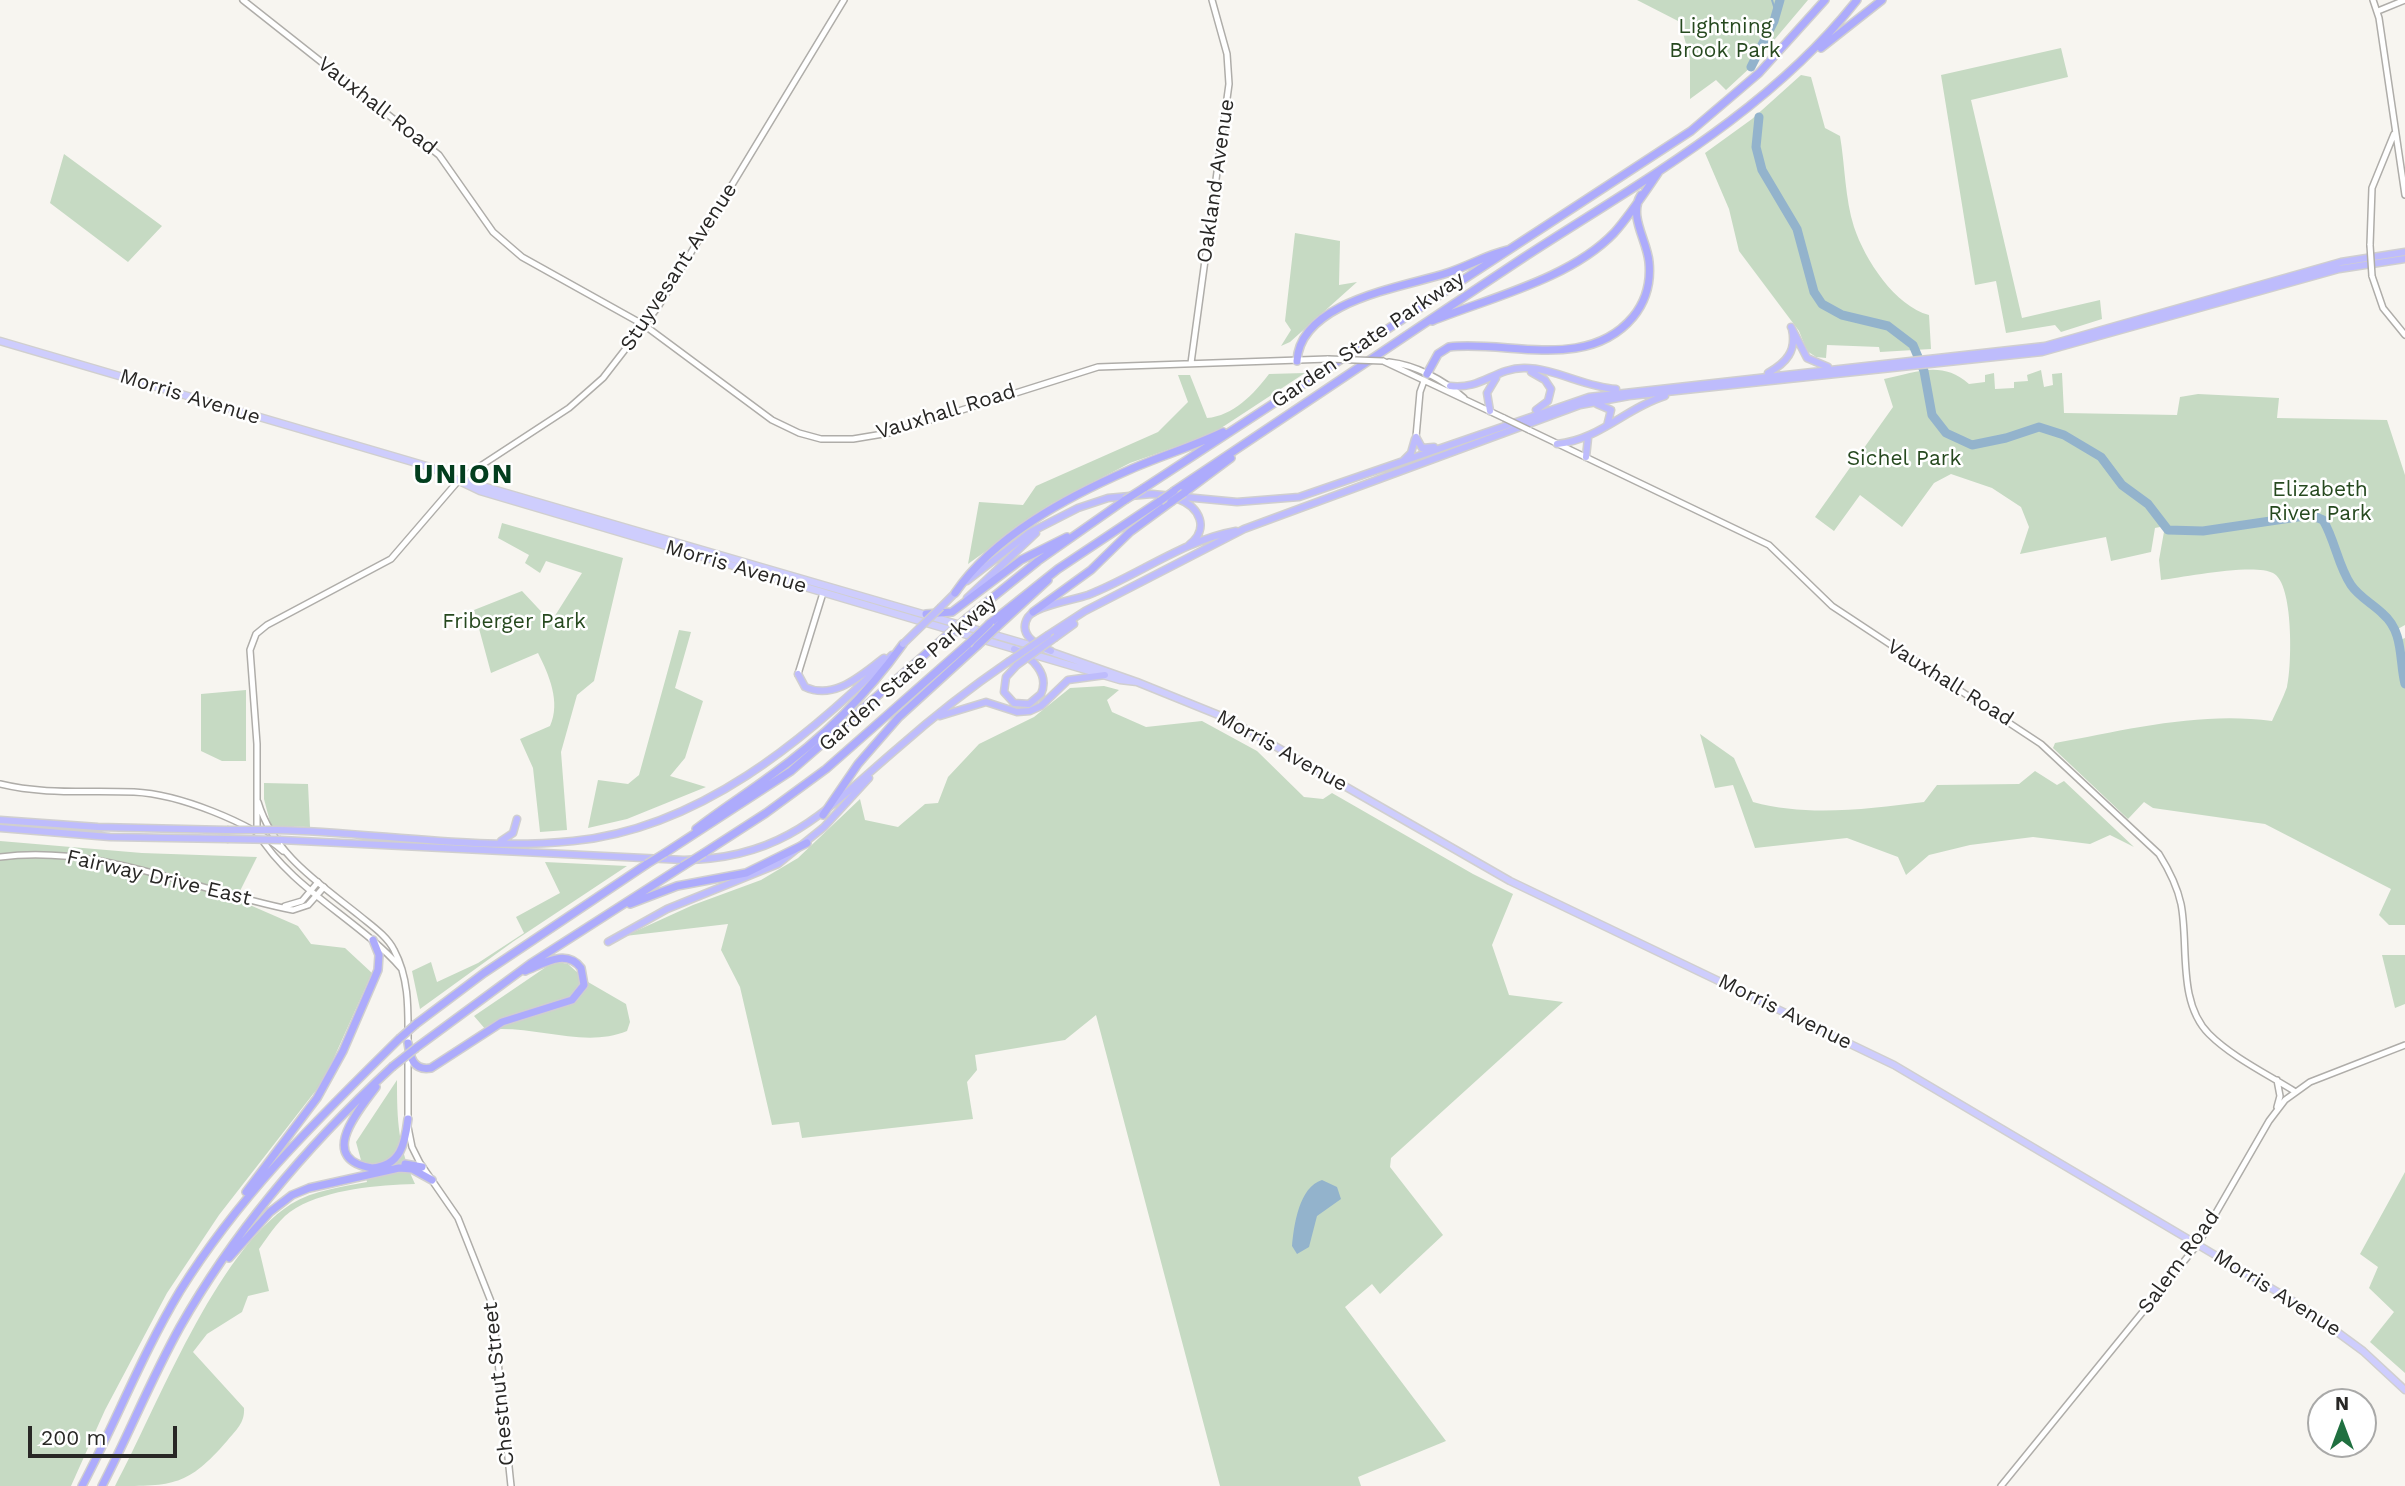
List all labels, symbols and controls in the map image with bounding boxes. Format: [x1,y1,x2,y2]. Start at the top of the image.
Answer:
park label: Lightning Brook Park [1669,14,1781,64]
street label: Vauxhall Road [312,52,442,160]
street label: Oakland Avenue [1192,97,1240,265]
street label: Stuyvesant Avenue [615,178,743,356]
street label: Garden State Parkway [1267,266,1469,414]
street label: Morris Avenue [117,364,263,430]
street label: Vauxhall Road [873,379,1019,445]
park label: Sichel Park [1847,446,1961,472]
district label: UNION [414,458,514,492]
park label: Elizabeth River Park [2268,477,2372,527]
street label: Morris Avenue [663,535,809,599]
street label: Garden State Parkway [814,589,1002,757]
park label: Friberger Park [442,609,586,635]
street label: Vauxhall Road [1882,634,2018,732]
street label: Morris Avenue [1212,705,1352,797]
street label: Fairway Drive East [64,844,254,912]
street label: Morris Avenue [1714,969,1856,1055]
street label: Salem Road [2133,1205,2225,1319]
street label: Morris Avenue [2209,1244,2345,1342]
street label: Chestnut Street [478,1301,520,1467]
north arrow [2307,1388,2377,1458]
text: N [2335,1392,2349,1415]
scale bar [32,1412,180,1456]
text: 200 m [41,1425,107,1450]

